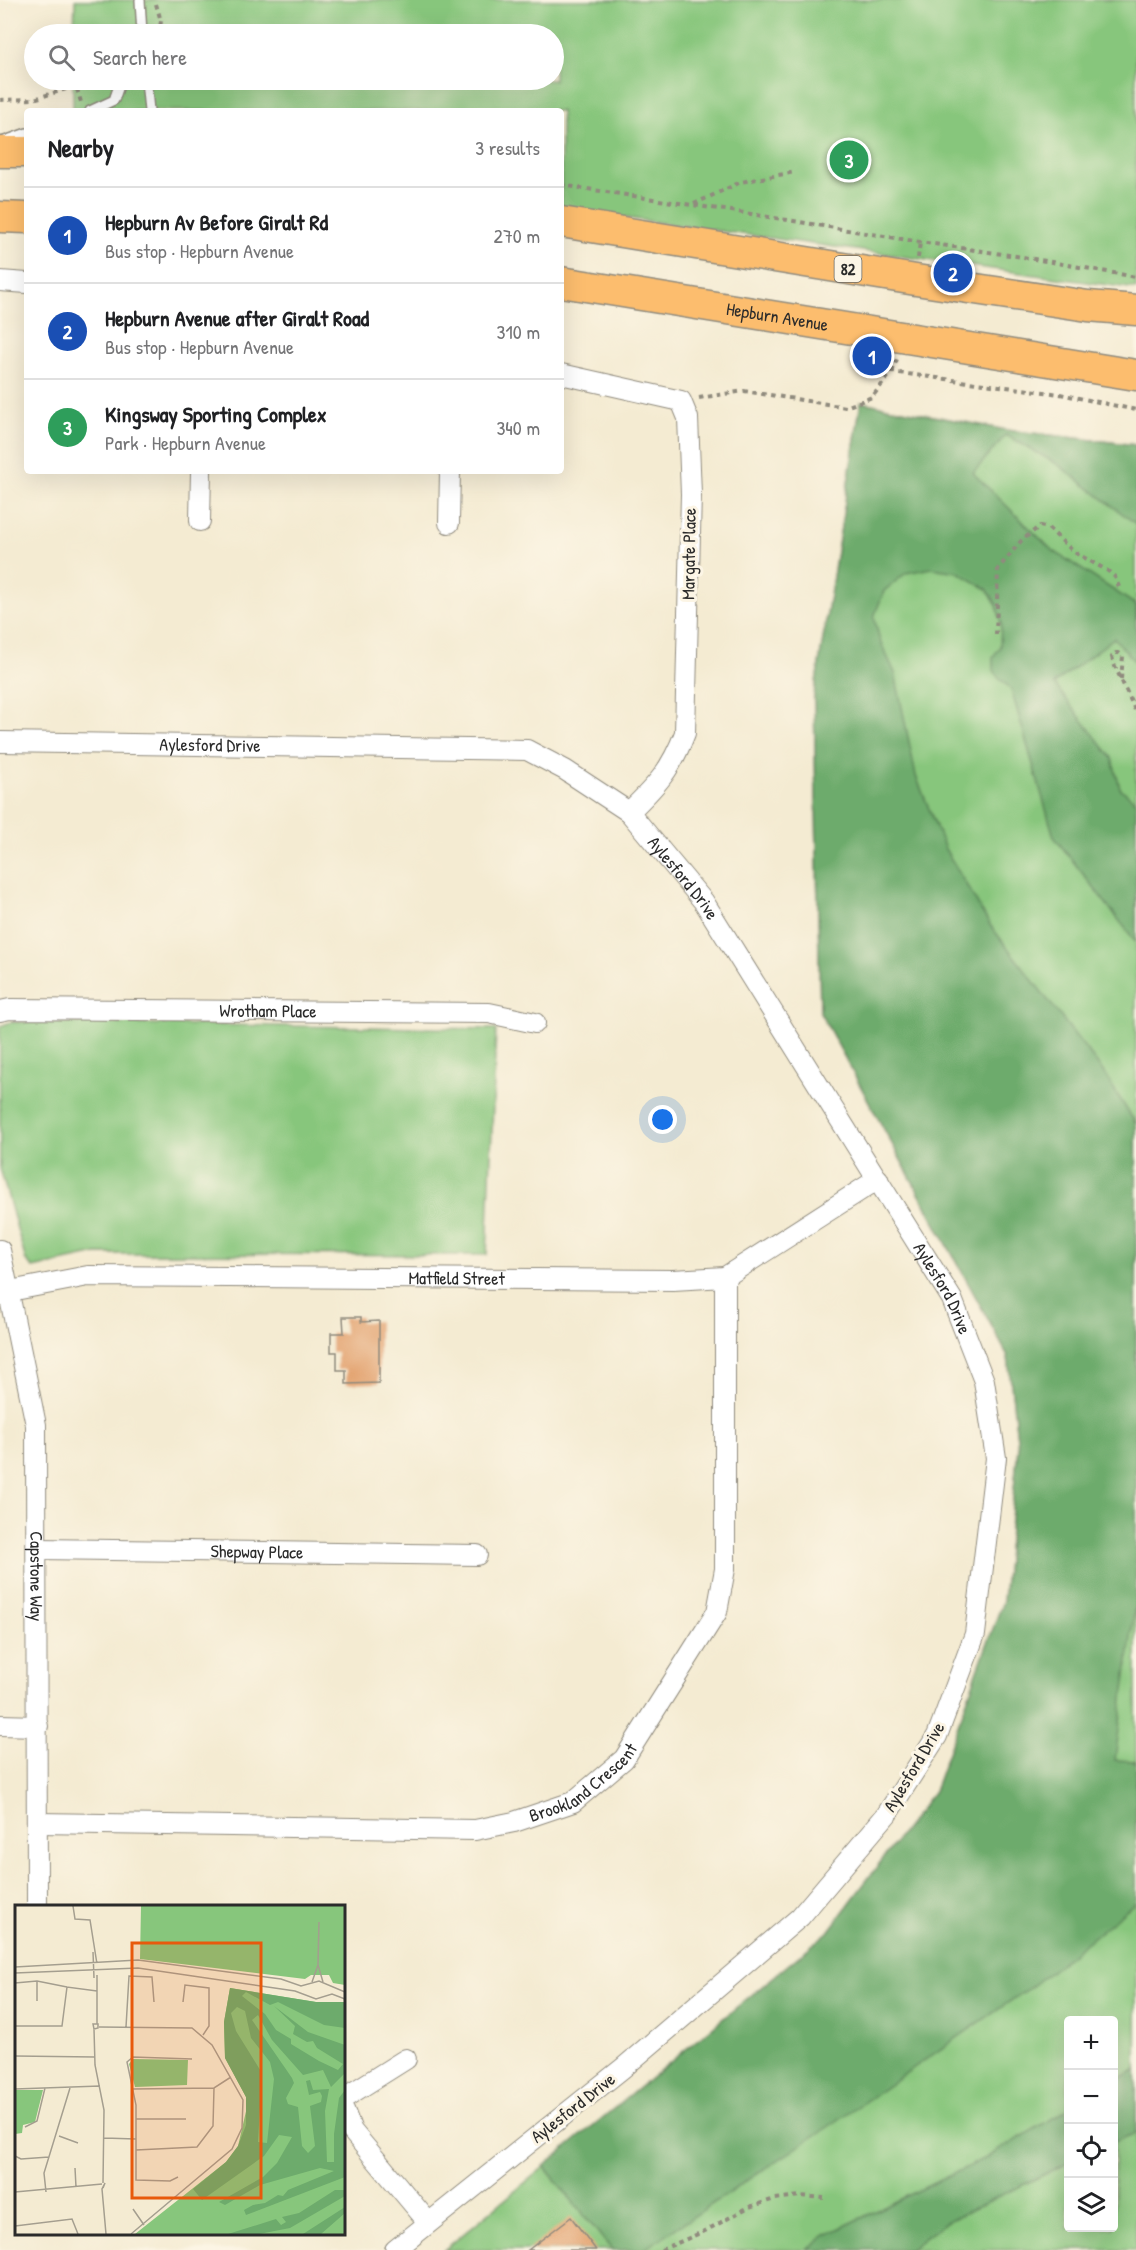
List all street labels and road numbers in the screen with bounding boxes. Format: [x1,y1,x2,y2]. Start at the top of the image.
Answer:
road number: 82 [834,256,862,282]
street label: Hepburn Avenue [725,296,830,337]
street label: Margate Place [675,508,702,600]
street label: Aylesford Drive [159,731,261,758]
street label: Aylesford Drive [642,830,725,924]
street label: Wrotham Place [219,998,317,1024]
street label: Aylesford Drive [908,1238,977,1338]
street label: Matfield Street [408,1265,506,1291]
street label: Capstone Way [24,1531,49,1622]
street label: Shepway Place [211,1538,303,1565]
street label: Aylesford Drive [877,1717,950,1816]
street label: Brookland Crescent [526,1737,643,1828]
street label: Aylesford Drive [525,2067,620,2149]

